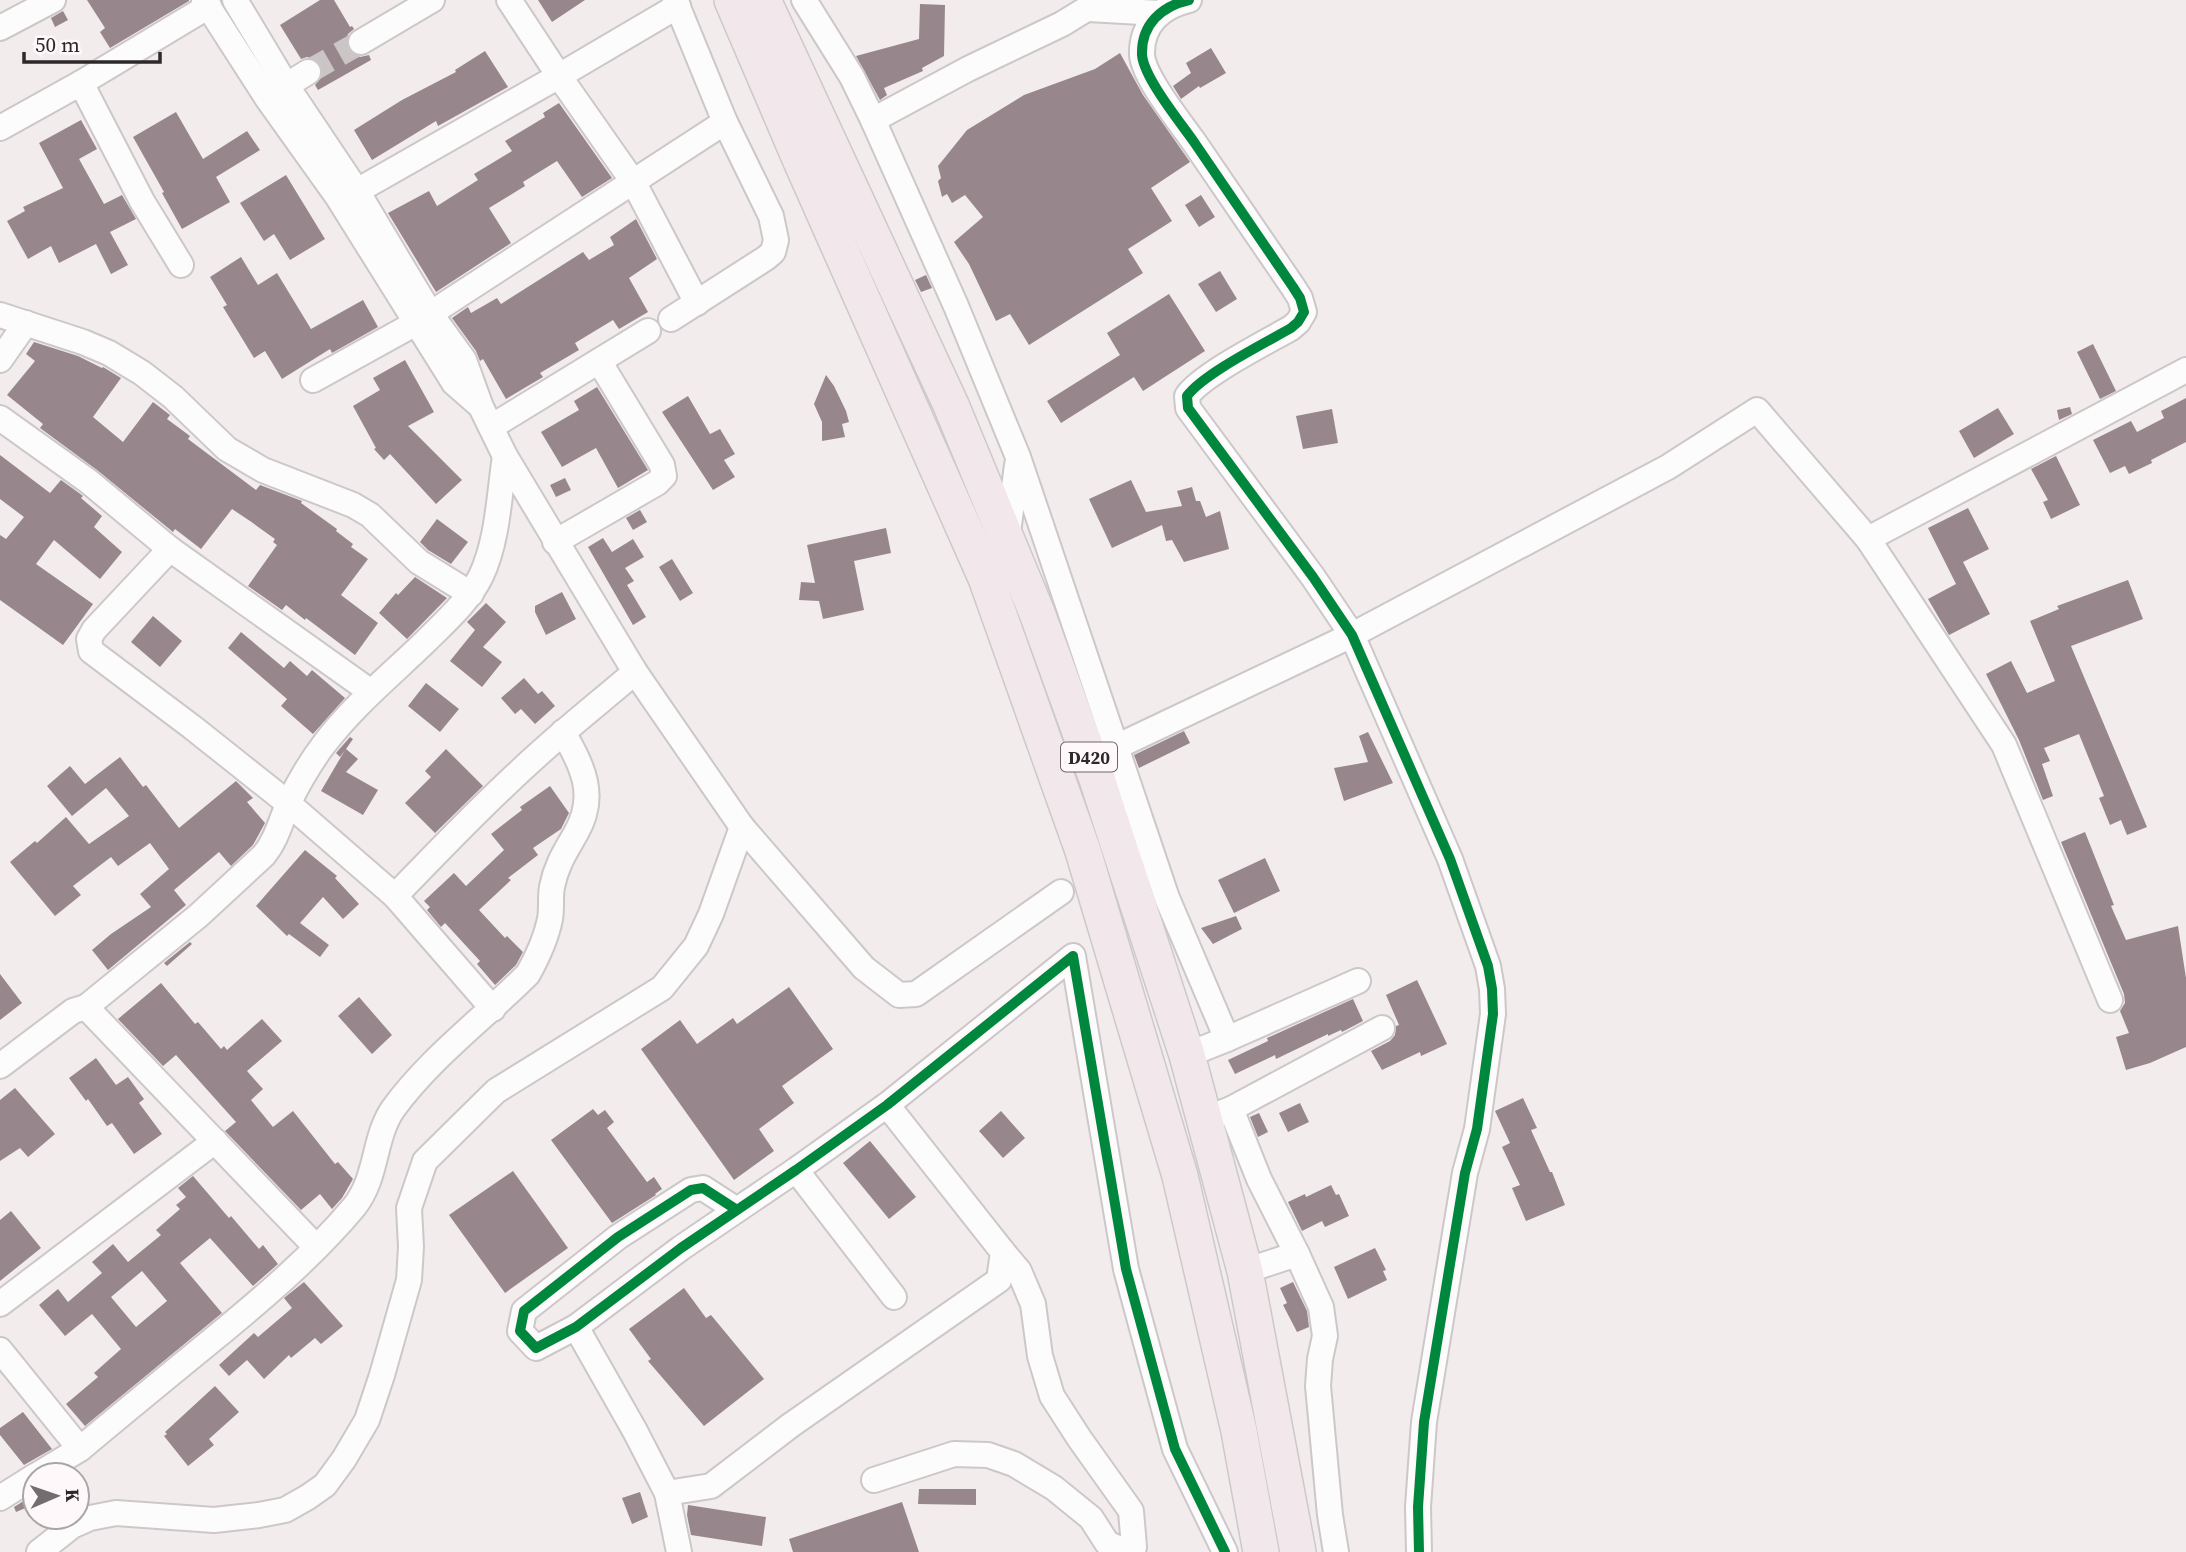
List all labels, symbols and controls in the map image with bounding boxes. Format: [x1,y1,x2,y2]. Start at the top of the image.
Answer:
scale bar [24,21,161,65]
text: 50 m [35,30,80,59]
road number: D420 [1061,742,1117,772]
north arrow [21,1461,91,1531]
text: K [60,1488,86,1503]

